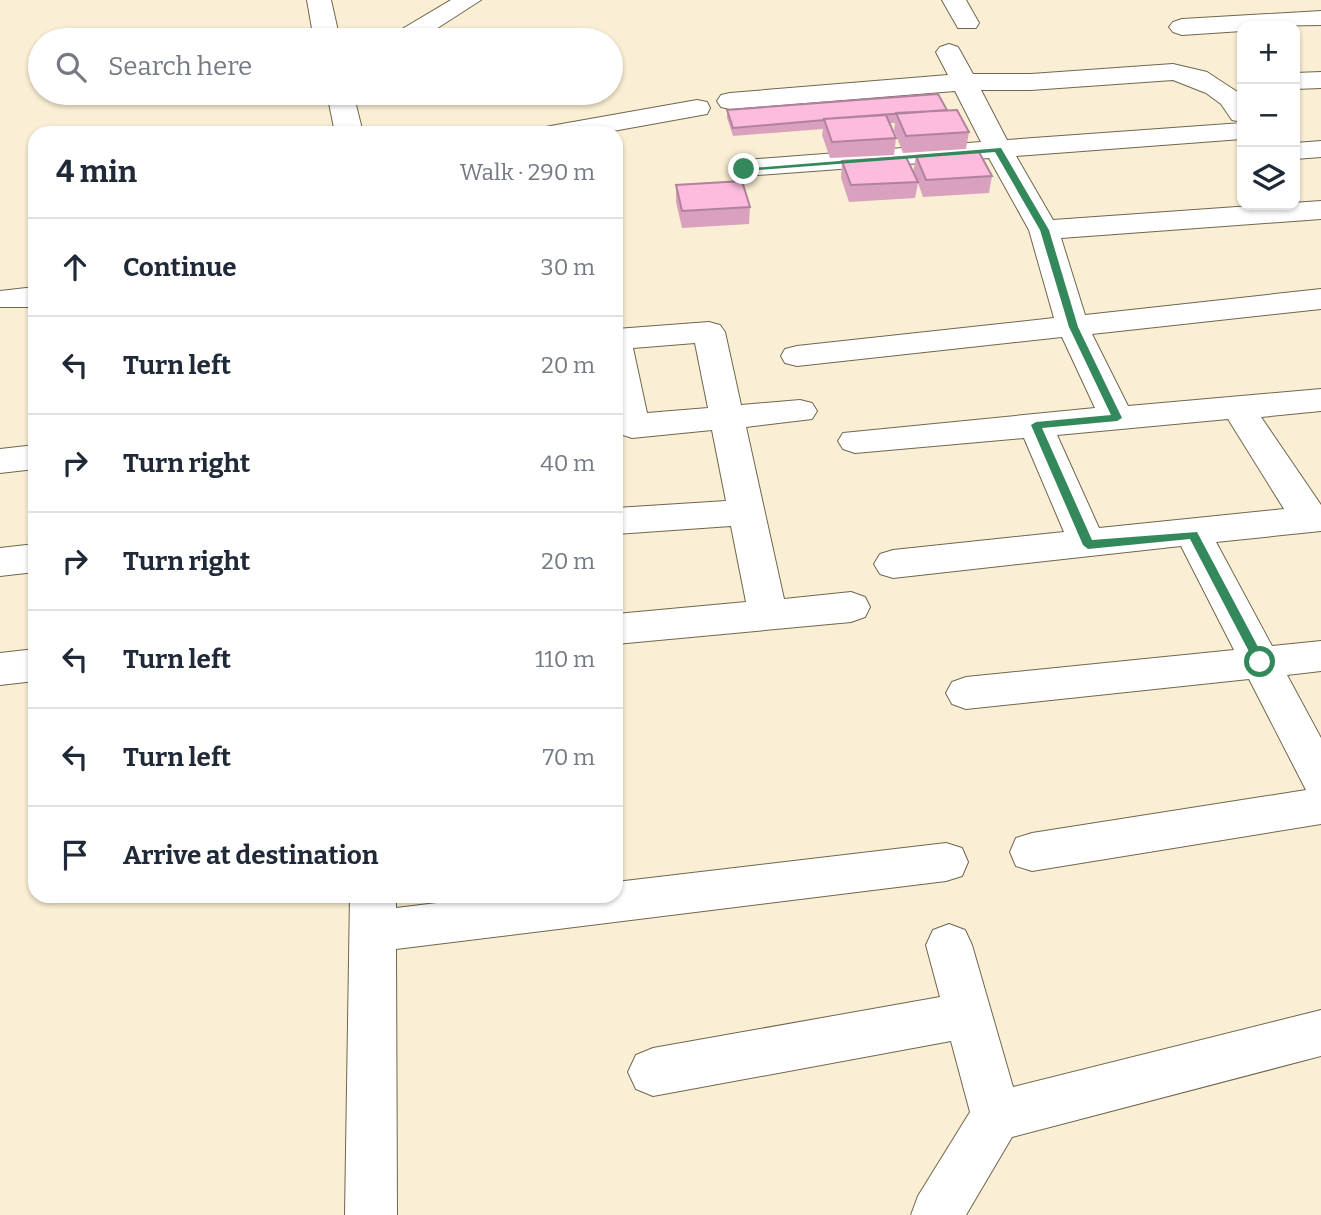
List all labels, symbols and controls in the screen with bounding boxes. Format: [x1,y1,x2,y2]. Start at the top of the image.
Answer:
map controls [1237,21,1300,210]
button: + [1237,21,1300,84]
search box [28,28,623,105]
icon: search [52,48,90,86]
text: Search here [108,51,252,82]
button: − [1237,84,1300,147]
button: layers [1237,147,1300,210]
route end [728,153,759,184]
text: 4 min [56,154,137,190]
text: Walk · 290 m [460,158,595,186]
icon: ahead [56,248,94,286]
text: Continue [123,252,237,283]
text: 30 m [541,253,595,281]
icon: left [56,346,94,384]
text: Turn left [123,350,231,381]
text: 20 m [541,351,595,379]
icon: right [56,444,94,482]
text: Turn right [123,448,250,479]
text: 40 m [540,449,595,477]
icon: right [56,542,94,580]
text: Turn right [123,546,250,577]
text: 20 m [541,547,595,575]
icon: left [56,640,94,678]
text: Turn left [123,644,231,675]
text: 110 m [535,645,595,673]
route start [1244,646,1275,677]
icon: left [56,738,94,776]
text: Turn left [123,742,231,773]
text: 70 m [543,743,595,771]
icon: arrive [56,836,94,874]
text: Arrive at destination [123,840,378,871]

